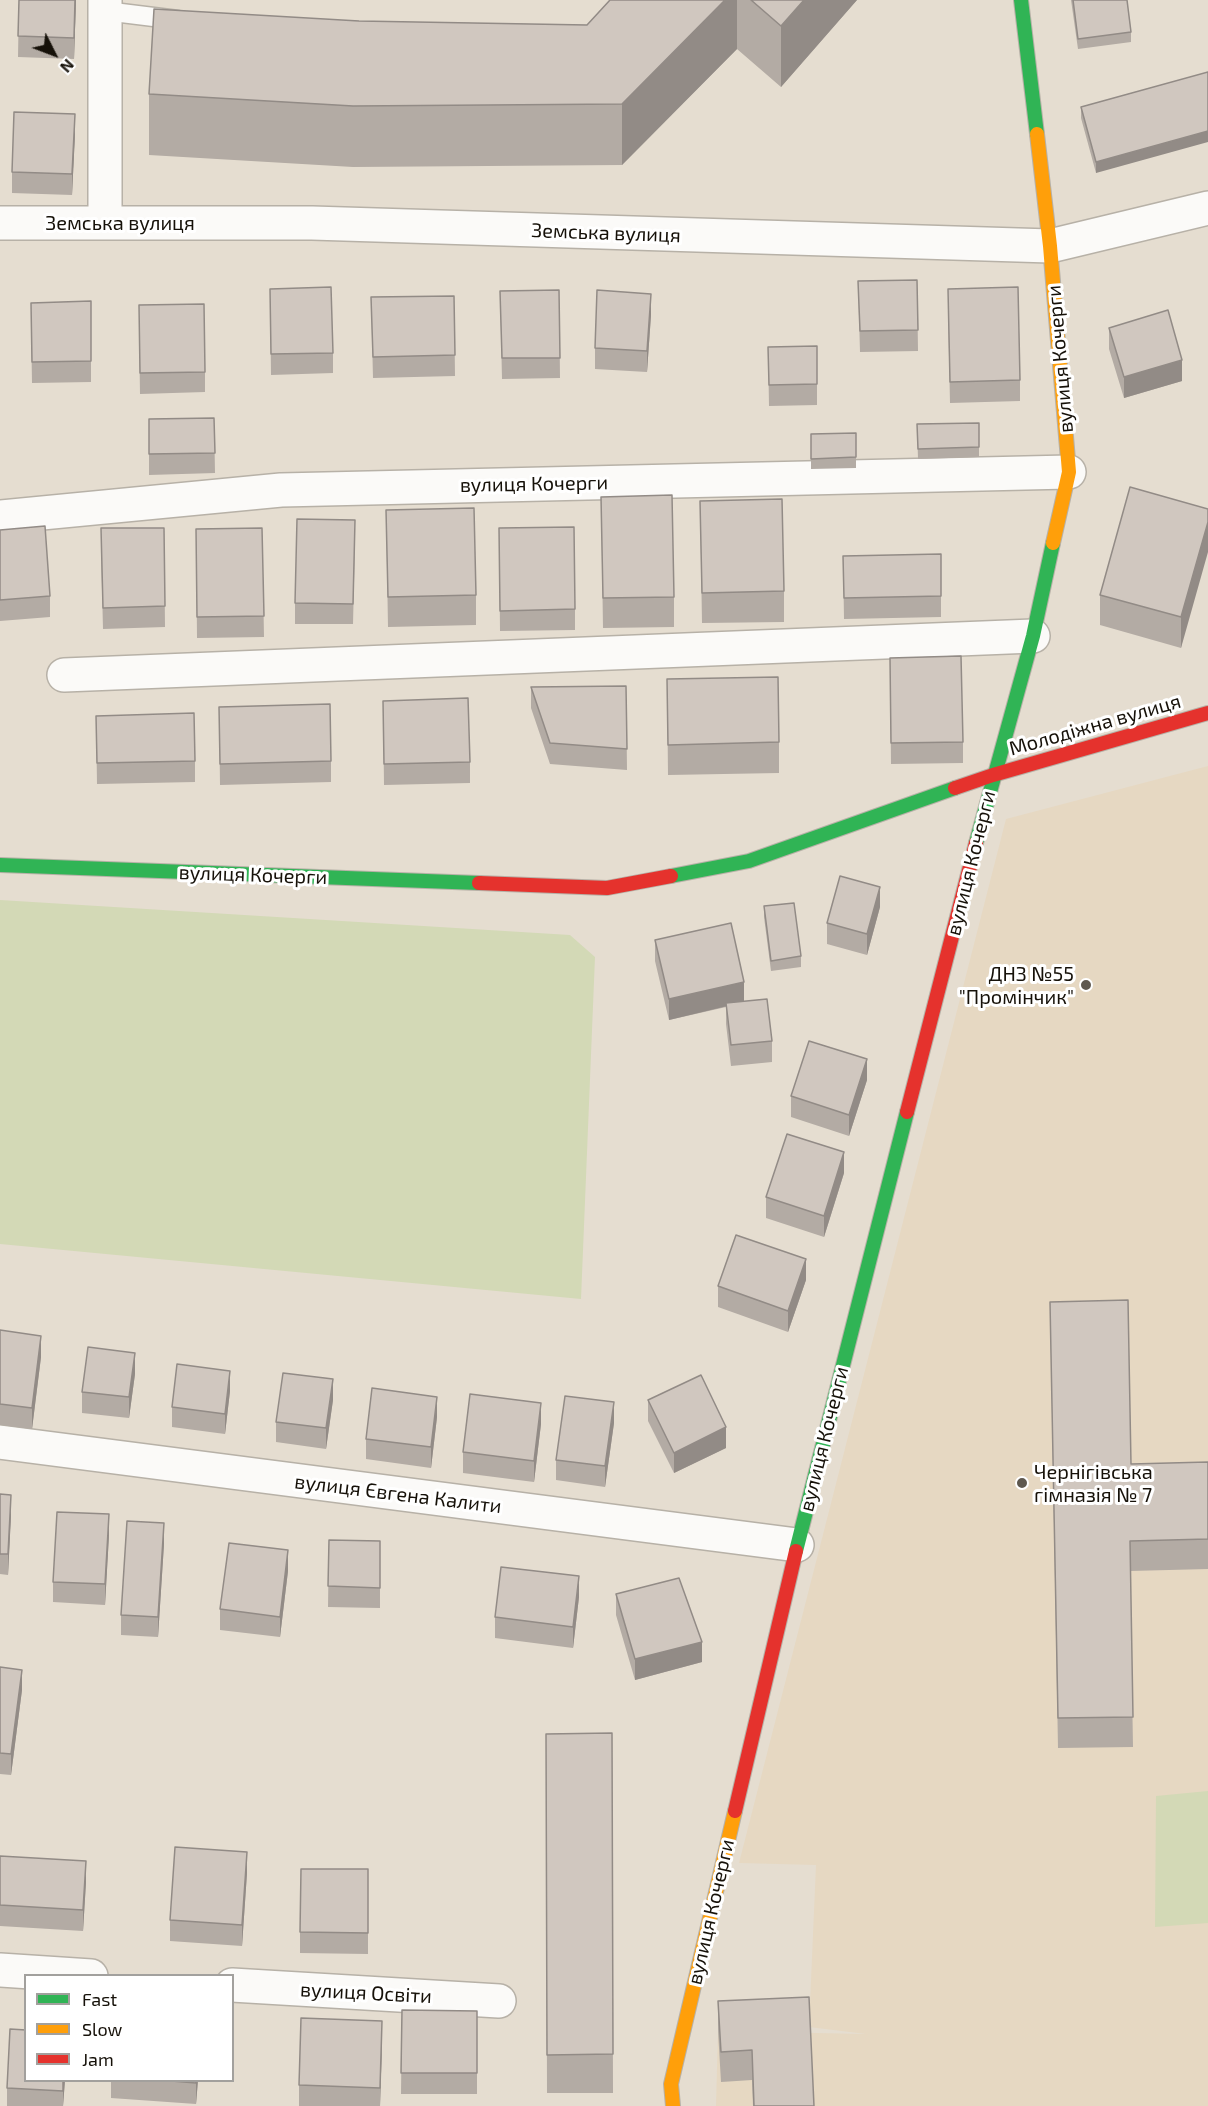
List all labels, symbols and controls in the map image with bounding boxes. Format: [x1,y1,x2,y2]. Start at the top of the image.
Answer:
north arrow [24,24,84,84]
text: N [57,56,79,77]
street label: Земська вулиця [45,211,195,235]
street label: Земська вулиця [531,218,681,248]
street label: вулиця Кочерги [1042,284,1078,434]
street label: вулиця Кочерги [460,471,608,497]
street label: Молодіжна вулиця [1006,689,1184,761]
street label: вулиця Кочерги [941,788,1001,938]
street label: вулиця Кочерги [178,860,328,890]
place label: ДНЗ №55 "Промінчик" [959,962,1074,1009]
marker: ДНЗ №55 "Промінчик" [1079,978,1093,992]
street label: вулиця Кочерги [794,1364,854,1514]
place label: Чернігівська гімназія № 7 [1034,1460,1153,1507]
street label: вулиця Євгена Калити [293,1469,503,1519]
marker: Чернігівська гімназія № 7 [1015,1476,1029,1490]
street label: вулиця Кочерги [683,1837,739,1987]
legend [24,1974,234,2082]
street label: вулиця Освіти [300,1978,432,2008]
text: Fast [82,1988,117,2010]
text: Slow [82,2018,122,2040]
text: Jam [82,2048,114,2070]

